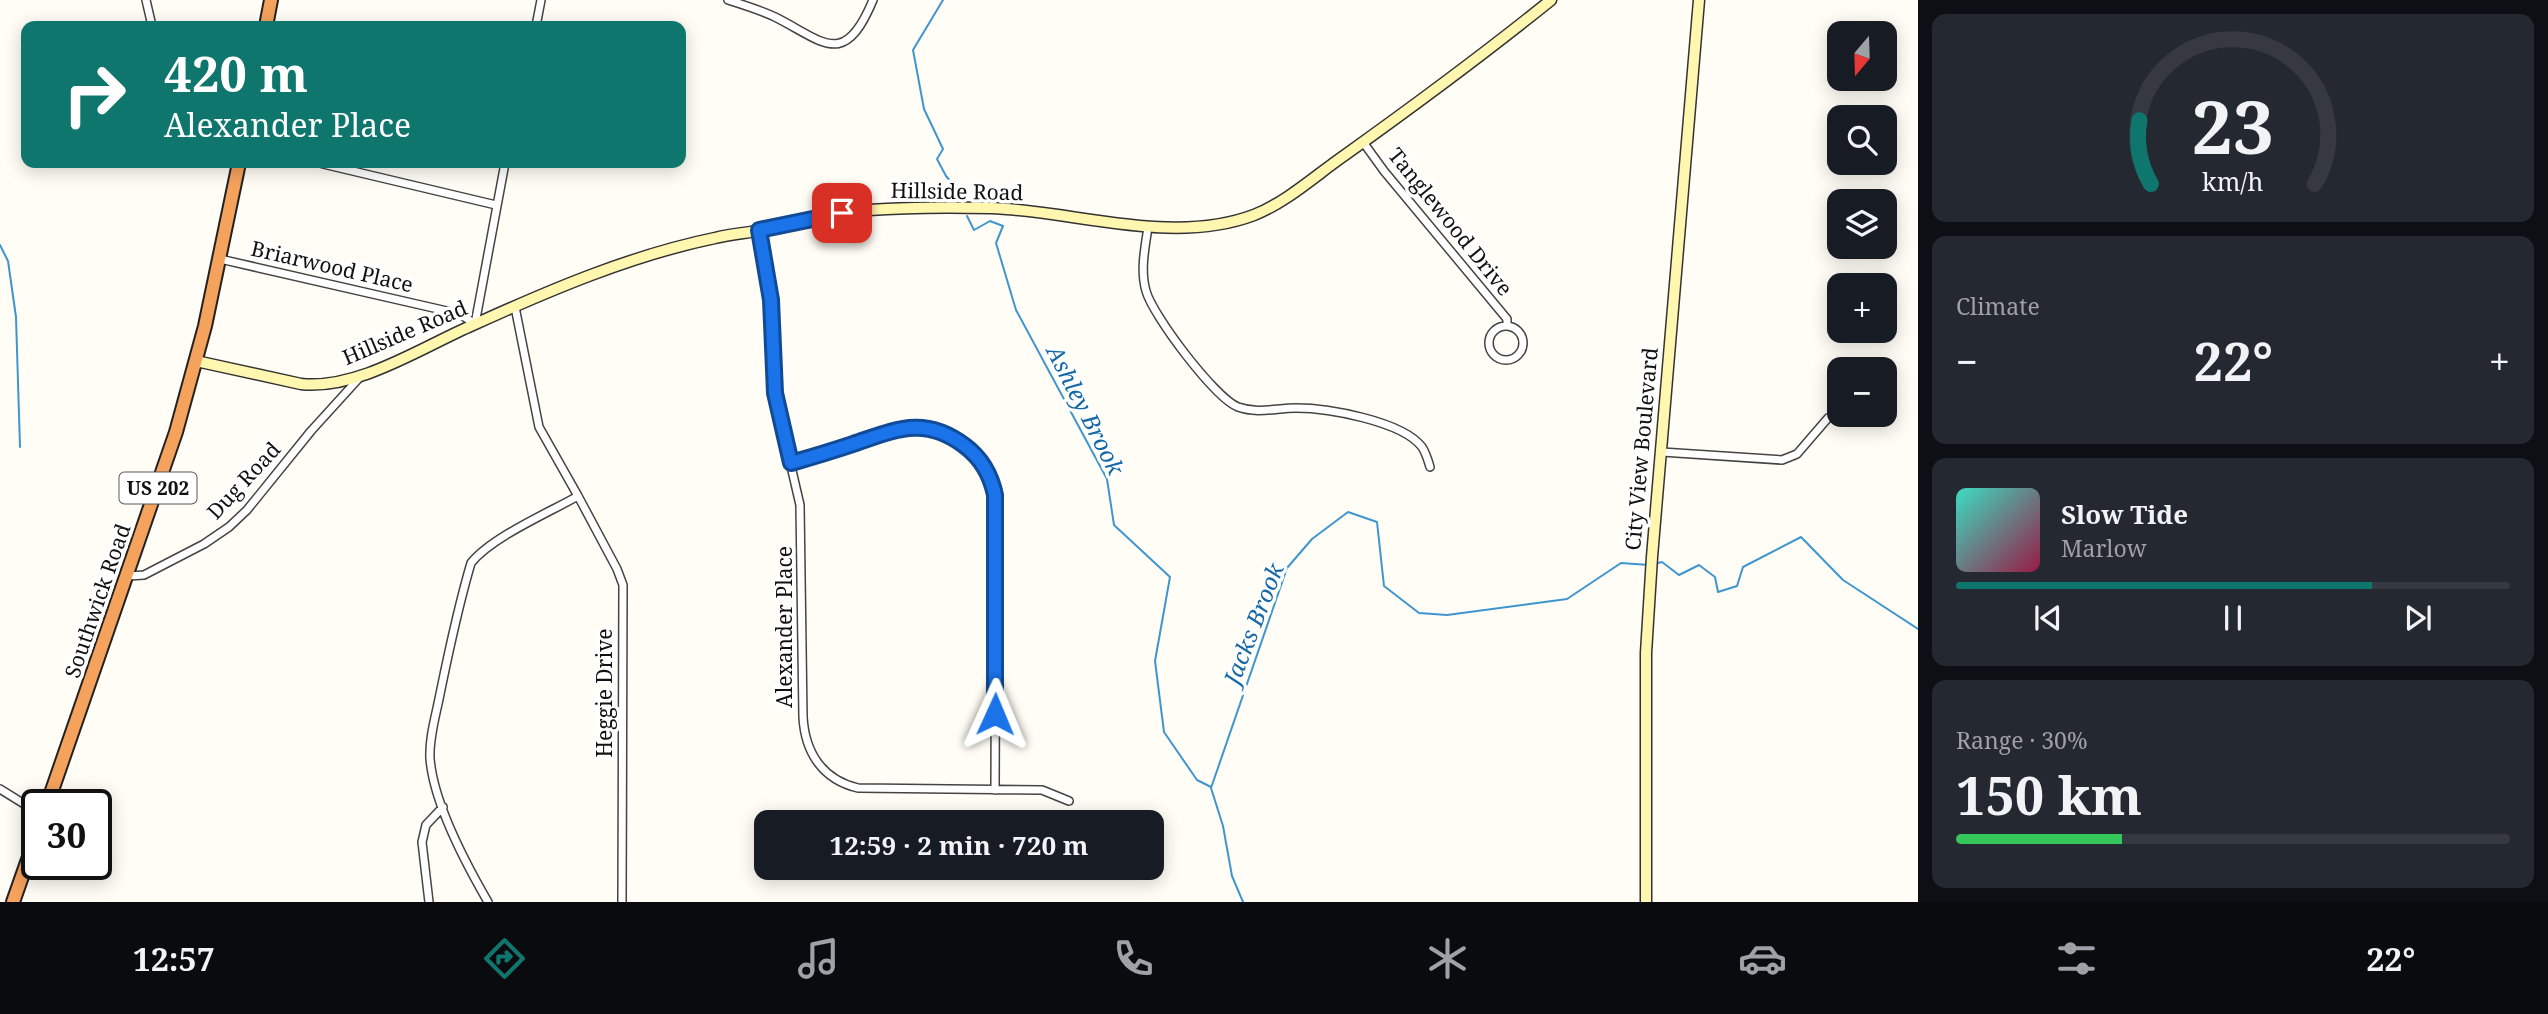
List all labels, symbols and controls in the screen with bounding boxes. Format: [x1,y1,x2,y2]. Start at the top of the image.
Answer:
north arrow [1827,21,1897,91]
map controls [1827,21,1897,427]
text: 420 m [164,40,308,106]
icon: right [49,49,140,140]
text: 23 [2192,76,2274,175]
text: Alexander Place [164,103,411,146]
button: search [1827,105,1897,175]
street label: Tanglewood Drive [1382,142,1519,301]
text: km/h [2202,164,2264,198]
street label: Hillside Road [890,176,1024,206]
pin [812,183,872,243]
button: layers [1827,189,1897,259]
icon: arrive [823,194,861,232]
street label: Briarwood Place [249,234,416,298]
button: + [1827,273,1897,343]
text: Climate [1956,290,2040,322]
street label: Hillside Road [338,293,471,371]
text: 22° [2194,325,2273,396]
text: − [1956,335,1978,387]
text: + [2489,335,2510,387]
water label: Ashley Brook [1039,337,1133,481]
street label: City View Boulevard [1618,346,1664,552]
button: − [1827,357,1897,427]
street label: Dug Road [200,436,286,525]
road number: US 202 [120,472,196,503]
text: Slow Tide [2061,496,2188,532]
street label: Southwick Road [58,520,137,681]
text: Marlow [2061,532,2147,564]
street label: Alexander Place [770,546,798,708]
water label: Jacks Brook [1214,558,1291,693]
icon: previous [2029,599,2067,637]
icon: pause [2214,599,2252,637]
icon: next [2399,599,2437,637]
street label: Heggie Drive [590,628,618,758]
position arrow [958,677,1032,751]
text: Range · 30% [1956,724,2088,756]
text: 150 km [1956,759,2142,830]
speed limit sign: 30 [21,789,112,880]
text: 12:59 · 2 min · 720 m [829,827,1089,863]
icon: directions [480,934,529,983]
icon: music [794,934,843,983]
icon: phone [1109,934,1158,983]
icon: climate [1423,934,1472,983]
icon: car [1738,934,1787,983]
icon: filters [2052,934,2101,983]
text: 12:57 [133,937,215,980]
text: 22° [2366,937,2415,980]

